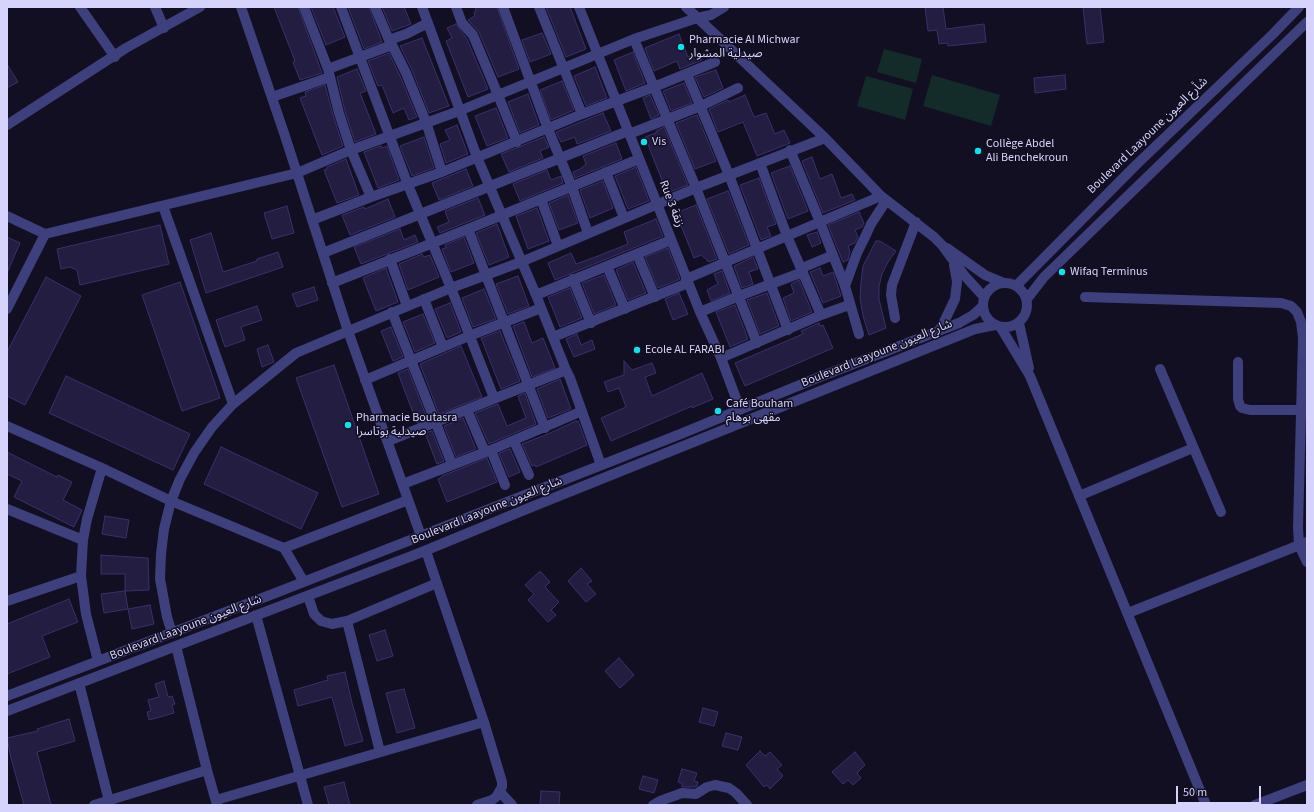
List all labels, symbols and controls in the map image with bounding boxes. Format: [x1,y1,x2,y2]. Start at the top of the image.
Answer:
place label: Pharmacie Al Michwar صيدلية المشوار [689,33,800,61]
marker: Pharmacie Al Michwar صيدلية المشوار [676,42,686,52]
street label: Boulevard Laayoune شأرع العيون [1085,75,1211,197]
place label: Vis [652,135,666,149]
marker: Vis [639,137,649,147]
place label: Collège Abdel Ali Benchekroun [986,137,1068,165]
marker: Collège Abdel Ali Benchekroun [973,146,983,156]
street label: Rue 3 زنقة [655,178,687,230]
place label: Wifaq Terminus [1070,265,1148,279]
marker: Wifaq Terminus [1057,267,1067,277]
street label: Boulevard Laayoune شارع العيون [799,317,955,391]
place label: Ecole AL FARABI [645,343,725,357]
marker: Ecole AL FARABI [632,345,642,355]
place label: Café Bouham مقهى بوهام [726,397,793,425]
marker: Café Bouham مقهى بوهام [713,406,723,416]
place label: Pharmacie Boutasra صيدلية بوتاسرا [356,411,457,439]
marker: Pharmacie Boutasra صيدلية بوتاسرا [343,420,353,430]
street label: Boulevard Laayoune شارع العيون [409,474,565,548]
street label: Boulevard Laayoune شارع العيون [108,592,264,664]
scale bar [1178,778,1263,804]
text: 50 m [1183,784,1207,801]

